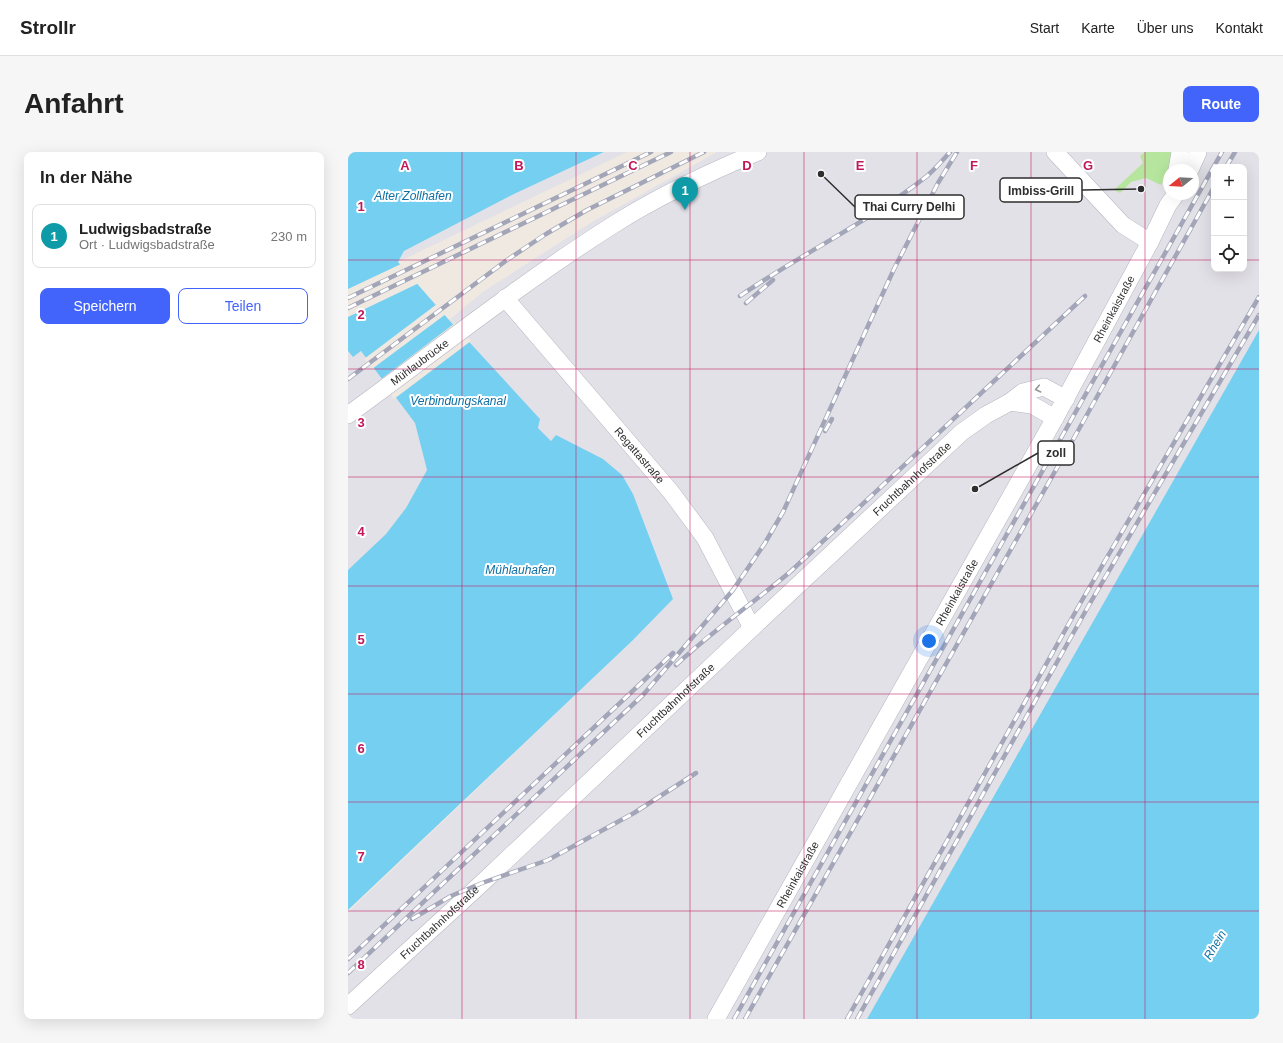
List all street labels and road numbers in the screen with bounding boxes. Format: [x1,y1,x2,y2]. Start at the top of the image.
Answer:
street label: Rheinkaistraße [1091,273,1137,344]
street label: Mühlaubrücke [388,337,451,388]
street label: Regattastraße [612,425,667,486]
street label: Fruchtbahnhofstraße [870,439,953,518]
street label: Rheinkaistraße [933,557,980,627]
street label: Fruchtbahnhofstraße [634,661,717,740]
street label: Rheinkaistraße [774,839,821,910]
street label: Fruchtbahnhofstraße [398,883,481,961]

